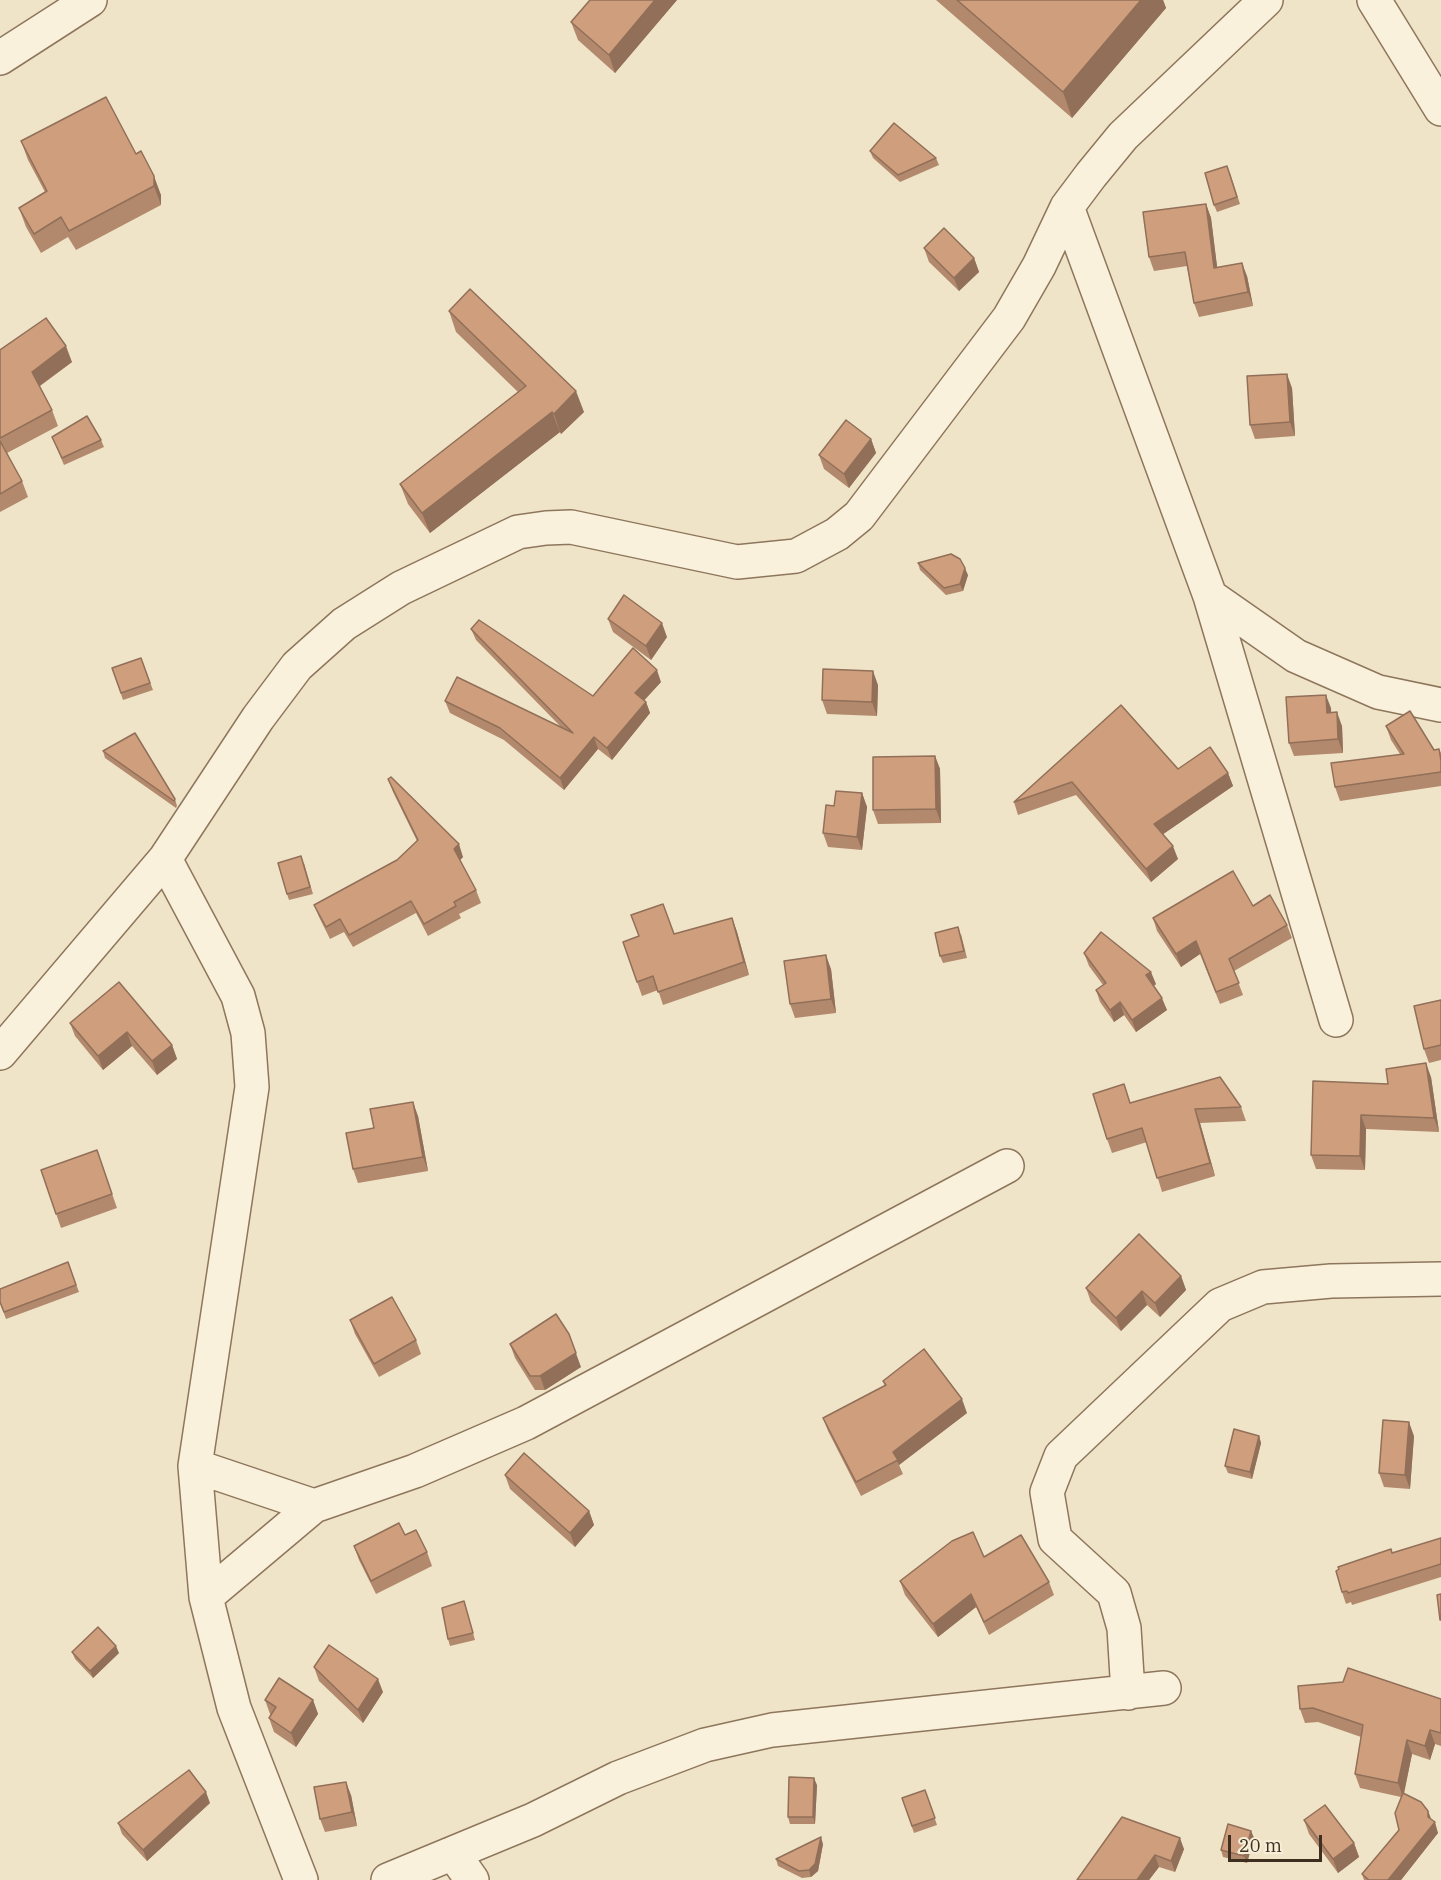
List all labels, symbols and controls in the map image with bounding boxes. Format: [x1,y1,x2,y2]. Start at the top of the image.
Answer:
scale bar [1231,1823,1326,1861]
text: 20 m [1239,1834,1282,1857]

